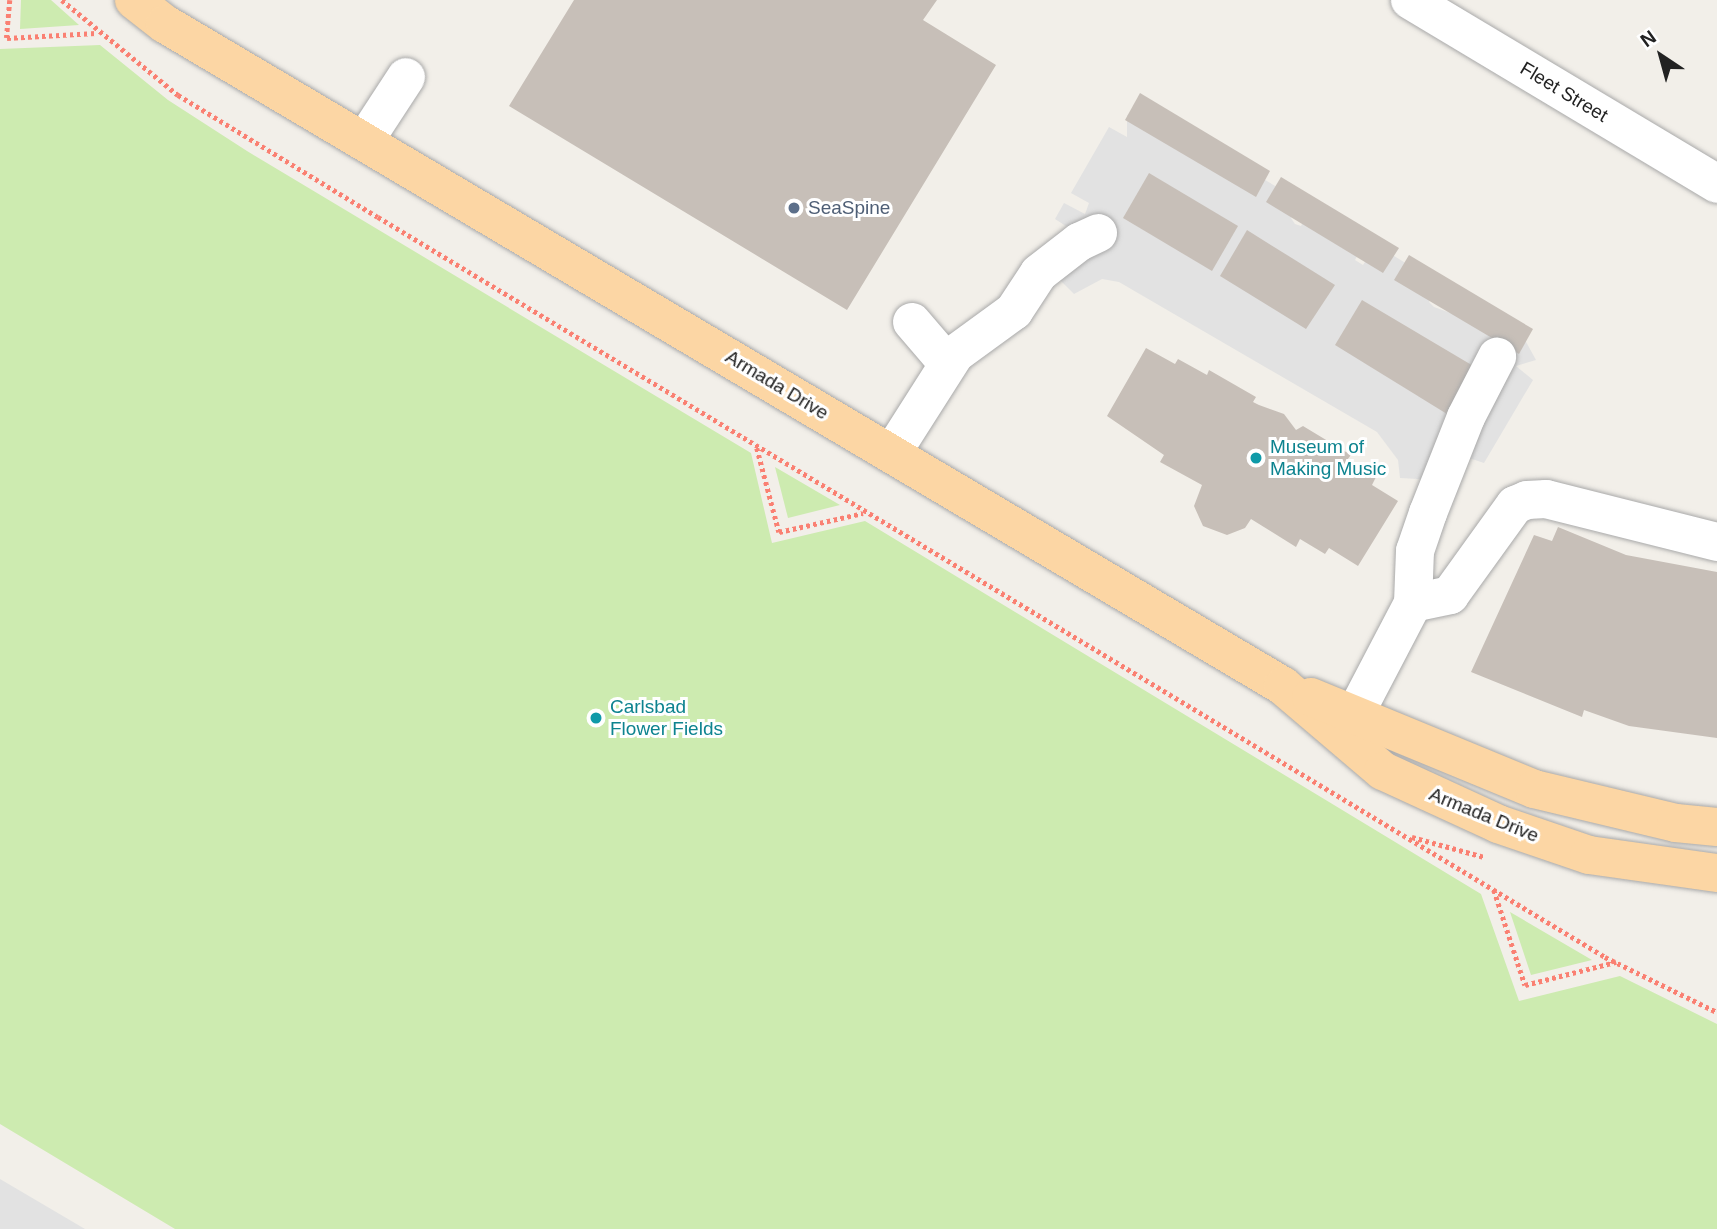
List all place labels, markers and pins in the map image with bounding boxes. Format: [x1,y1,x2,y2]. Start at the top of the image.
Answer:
place label: SeaSpine [808,197,890,219]
marker: SeaSpine [786,200,802,216]
place label: Museum of Making Music [1270,436,1386,480]
marker: Museum of Making Music [1248,450,1264,466]
place label: Carlsbad Flower Fields [610,696,723,740]
marker: Carlsbad Flower Fields [588,710,604,726]

